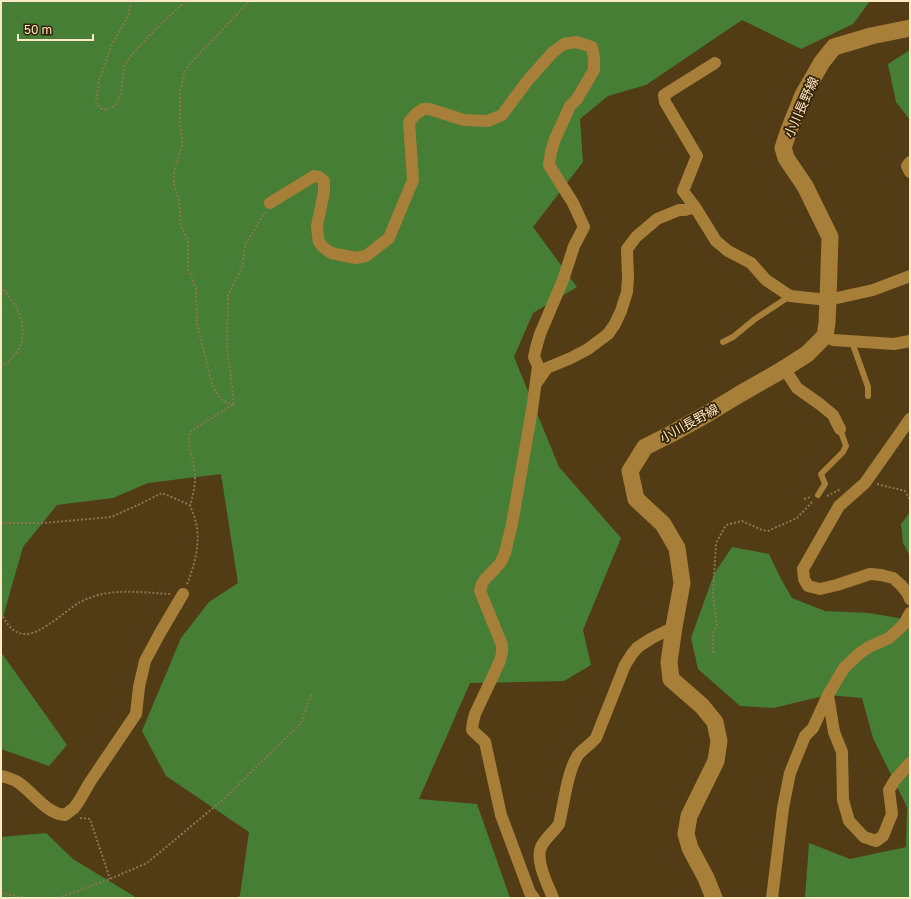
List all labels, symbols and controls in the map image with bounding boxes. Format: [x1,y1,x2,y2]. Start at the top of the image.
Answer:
scale bar [18,16,93,42]
text: 50 m [24,22,52,37]
street label: 小川長野線 [780,74,822,140]
street label: 小川長野線 [657,400,721,446]

